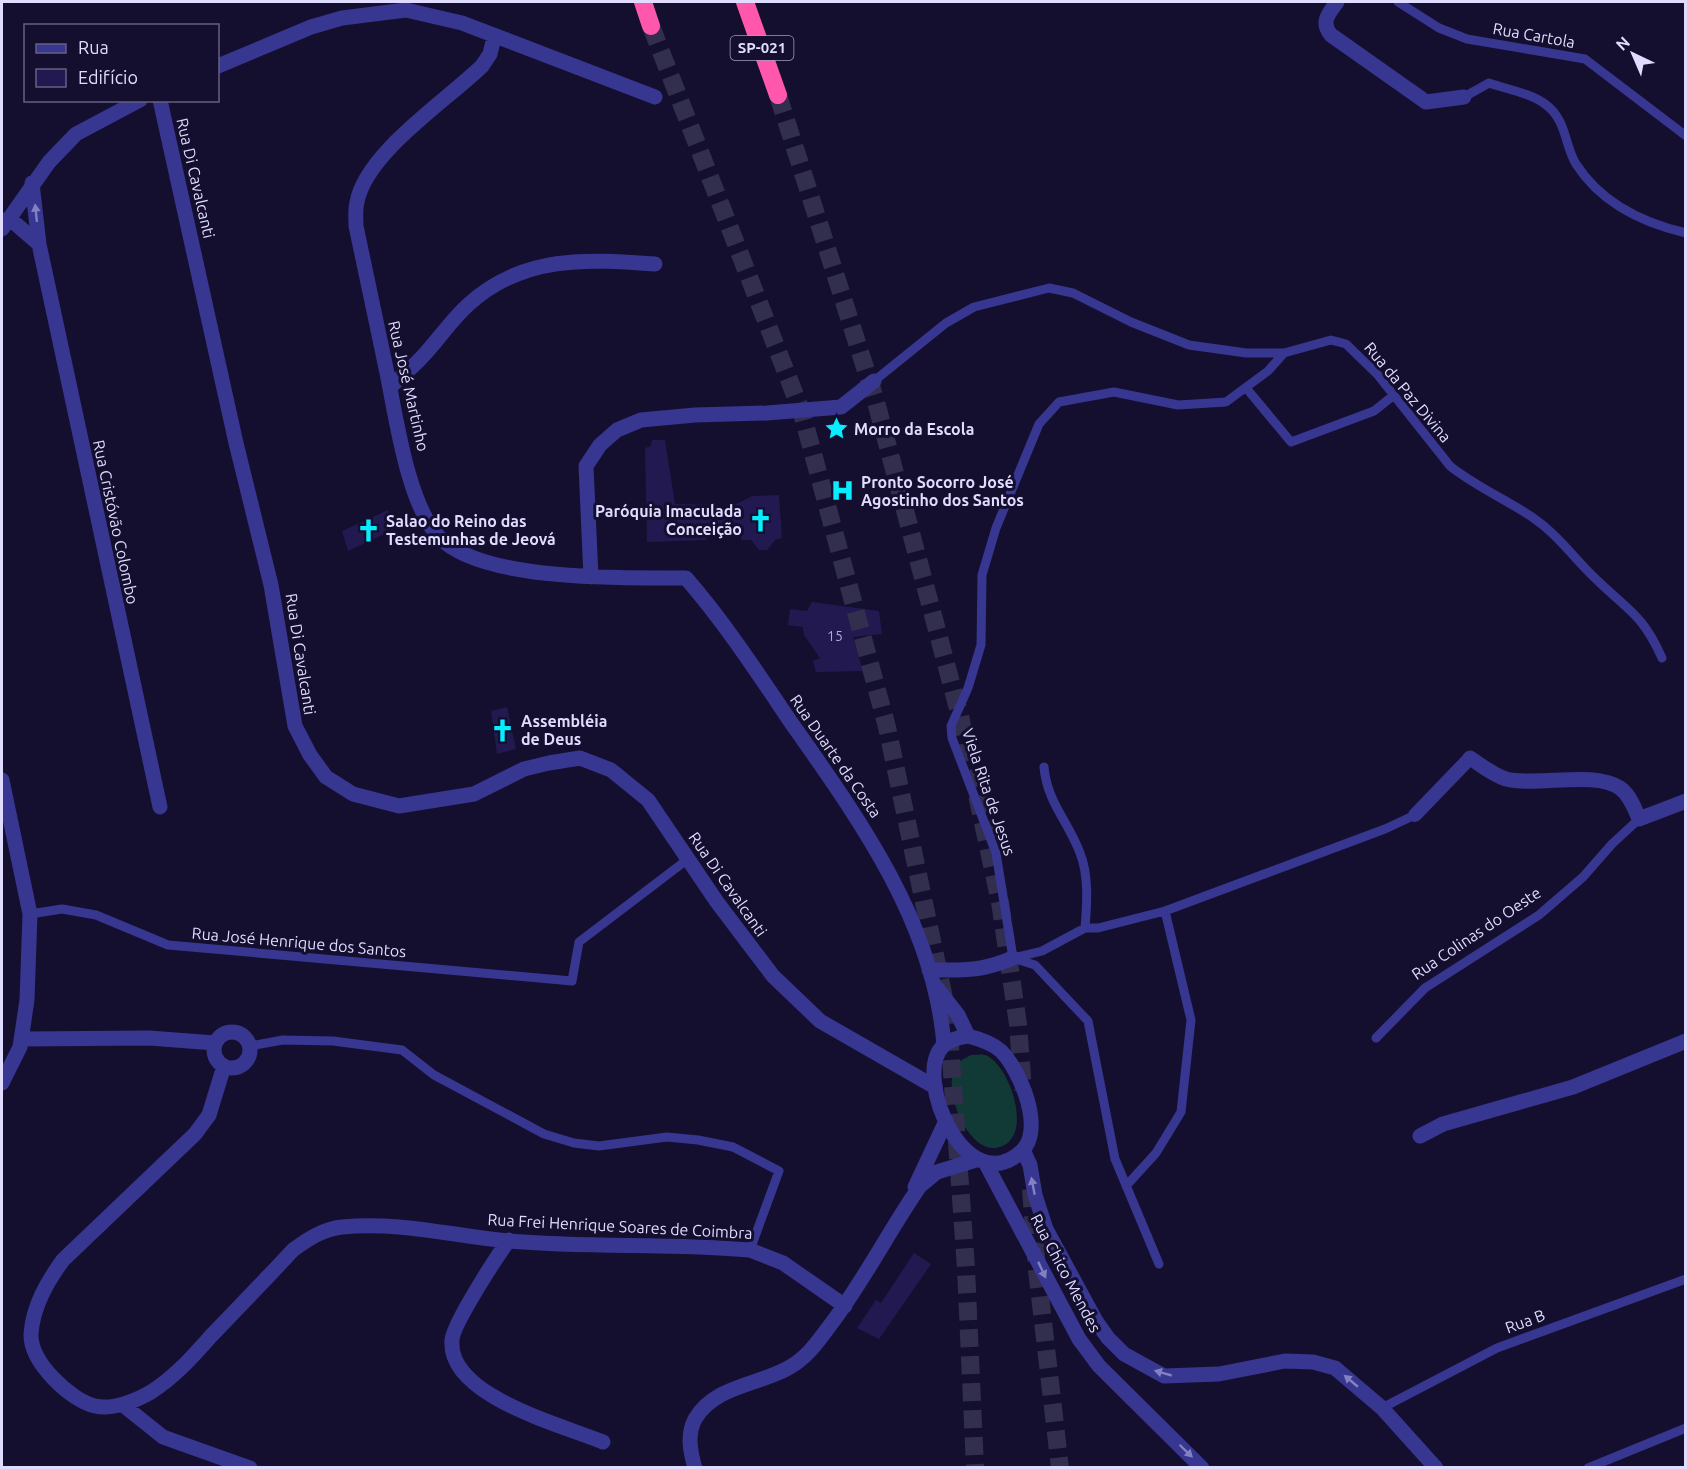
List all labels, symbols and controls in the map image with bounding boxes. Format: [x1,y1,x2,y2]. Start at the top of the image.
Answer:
street label: Rua Cartola [1491,19,1577,51]
legend [24,24,219,102]
north arrow [1603,24,1663,84]
text: N [1612,33,1633,54]
road number: SP-021 [730,36,794,60]
text: Rua [78,37,109,57]
text: Edifício [78,67,138,87]
street label: Rua Di Cavalcanti [173,116,219,240]
one-way arrow [31,204,40,223]
street label: Rua José Martinho [385,319,433,453]
street label: Rua da Paz Divina [1361,338,1455,446]
place icon: Morro da Escola [823,416,849,442]
place label: Morro da Escola [854,420,974,438]
street label: Rua Cristóvão Colombo [90,438,142,606]
place label: Pronto Socorro José Agostinho dos Santos [861,473,1024,509]
hospital icon: Pronto Socorro José Agostinho dos Santos [830,478,856,504]
place label: Paróquia Imaculada Conceição [595,502,742,539]
church icon: Paróquia Imaculada Conceição [747,507,773,533]
place label: Salao do Reino das Testemunhas de Jeová [386,512,556,548]
church icon: Salao do Reino das Testemunhas de Jeová [355,517,381,543]
street label: Rua Di Cavalcanti [282,592,320,716]
house number: 15 [827,628,843,644]
street label: Rua Duarte da Costa [787,691,885,821]
place label: Assembléia de Deus [521,712,607,748]
church icon: Assembléia de Deus [490,717,516,743]
street label: Viela Rita de Jesus [959,726,1019,858]
street label: Rua Di Cavalcanti [685,828,771,940]
street label: Rua Colinas do Oeste [1408,883,1544,983]
street label: Rua José Henrique dos Santos [191,924,407,960]
one-way arrow [1028,1177,1038,1196]
street label: Rua Frei Henrique Soares de Coimbra [487,1210,753,1242]
street label: Rua Chico Mendes [1027,1211,1105,1335]
one-way arrow [1037,1262,1046,1279]
street label: Rua B [1503,1306,1547,1336]
one-way arrow [1154,1368,1172,1377]
one-way arrow [1344,1375,1359,1388]
one-way arrow [1178,1444,1193,1458]

